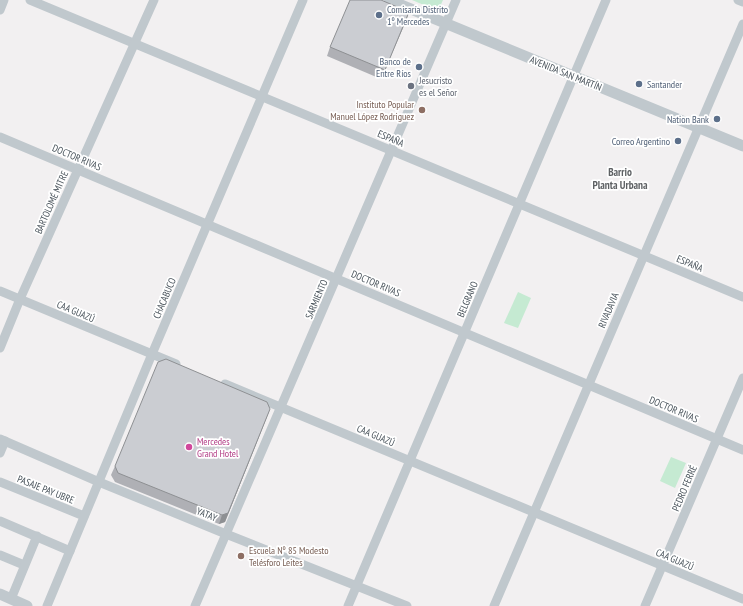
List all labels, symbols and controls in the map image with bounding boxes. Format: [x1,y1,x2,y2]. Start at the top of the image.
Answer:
place label: Comisaría Distrito 1º Mercedes [387,3,448,28]
marker: Comisaría Distrito 1º Mercedes [374,10,384,20]
street label: AVENIDA SAN MARTÍN [528,53,604,94]
place label: Banco de Entre Ríos [376,55,412,80]
marker: Banco de Entre Ríos [414,62,424,72]
place label: Jesucristo es el Señor [418,74,457,99]
place label: Santander [647,78,682,91]
marker: Santander [634,79,644,89]
marker: Jesucristo es el Señor [406,81,416,91]
place label: Instituto Popular Manuel López Rodriguez [330,98,414,123]
marker: Instituto Popular Manuel López Rodriguez [417,105,427,115]
place label: Nation Bank [667,113,709,126]
marker: Nation Bank [712,114,722,124]
street label: ESPAÑA [376,127,406,150]
place label: Correo Argentino [612,135,670,148]
marker: Correo Argentino [673,136,683,146]
street label: DOCTOR RIVAS [50,141,103,174]
district label: Barrio Planta Urbana [592,165,648,192]
street label: BARTOLOMÉ MITRE [32,169,71,236]
street label: ESPAÑA [675,252,705,275]
street label: DOCTOR RIVAS [349,267,402,300]
street label: CHACABUCO [150,275,179,321]
street label: SARMIENTO [302,277,331,321]
street label: BELGRANO [454,279,481,319]
street label: RIVADAVIA [595,290,622,330]
street label: CAA GUAZÚ [55,298,97,325]
street label: DOCTOR RIVAS [647,393,700,426]
street label: CAA GUAZÚ [355,422,397,449]
place label: Mercedes Grand Hotel [197,435,239,460]
marker: Mercedes Grand Hotel [184,442,194,452]
street label: PEDRO FERRÉ [669,463,700,513]
street label: PASAJE PAY UBRE [15,472,76,507]
street label: YATAY [195,505,219,525]
place label: Escuela Nº 85 Modesto Telésforo Leites [249,544,329,569]
street label: CAA GUAZÚ [654,546,696,573]
marker: Escuela Nº 85 Modesto Telésforo Leites [236,551,246,561]

